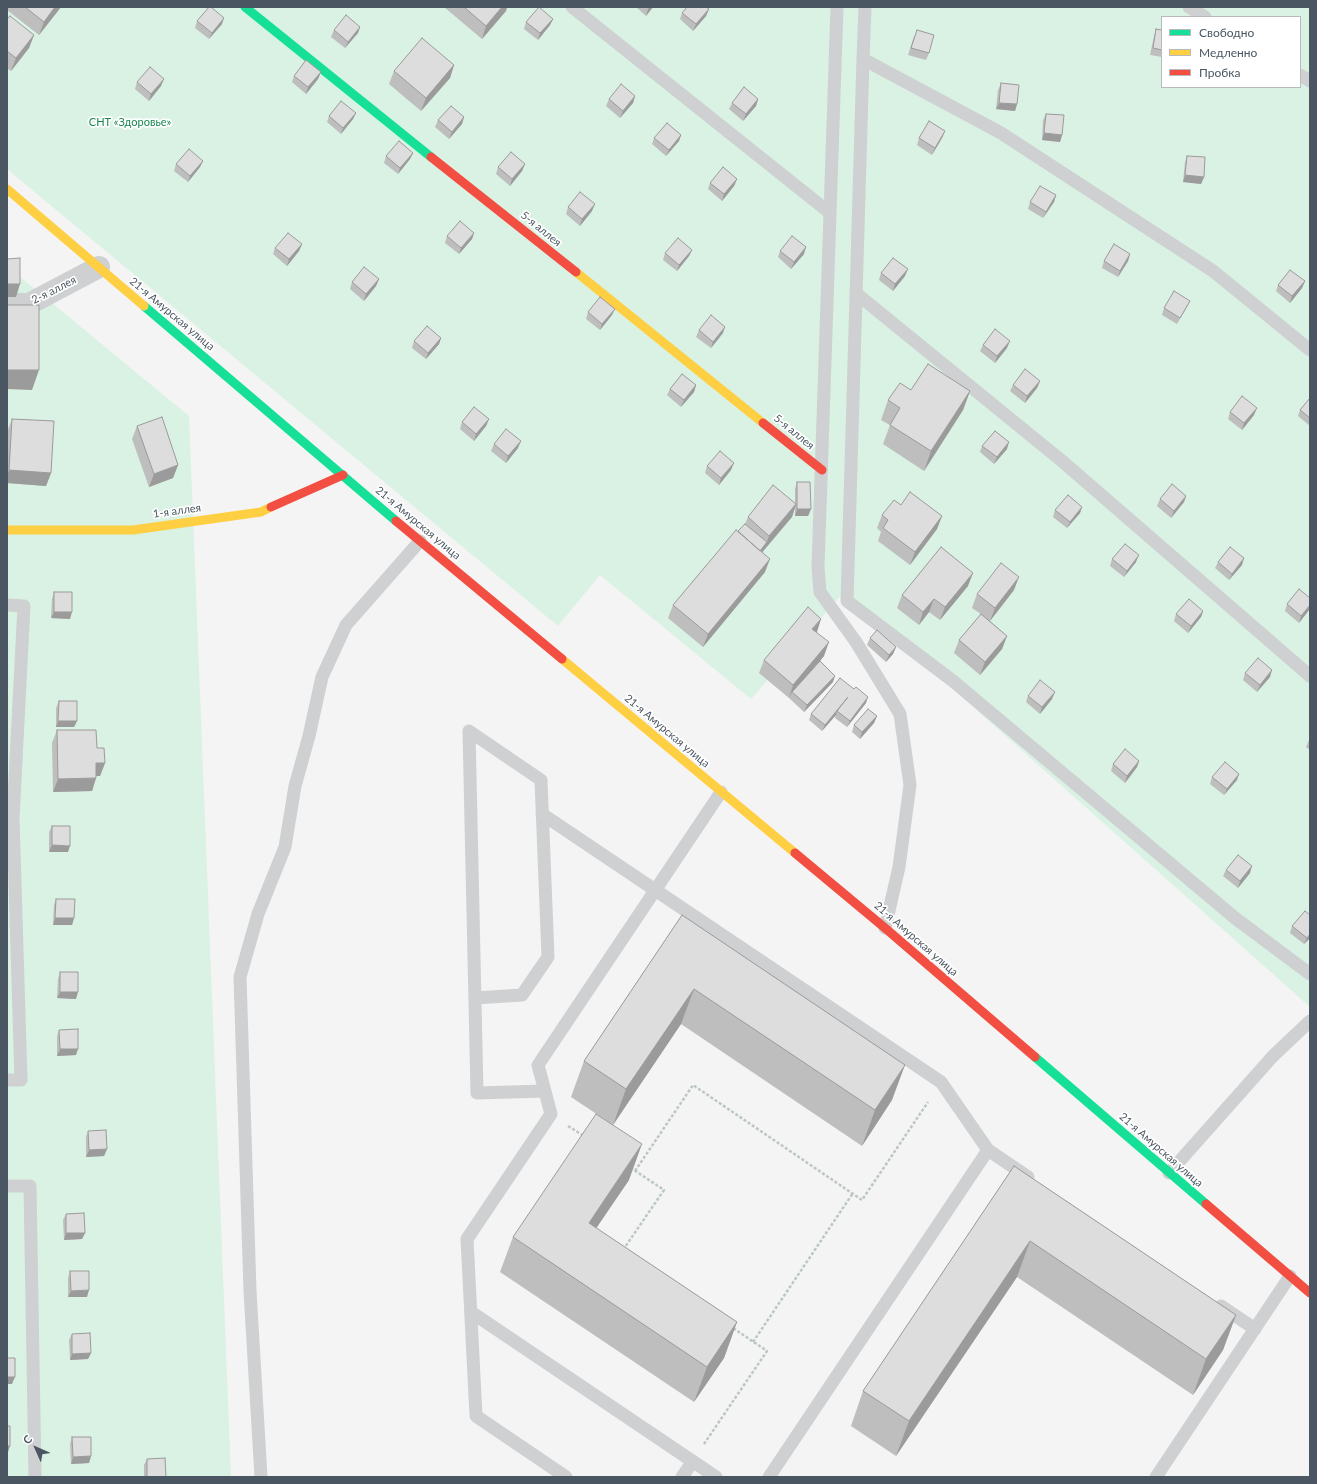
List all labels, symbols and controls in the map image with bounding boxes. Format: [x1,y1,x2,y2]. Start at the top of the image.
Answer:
legend [1161,16,1301,88]
text: Свободно [1199,25,1254,40]
text: Медленно [1199,45,1257,60]
text: Пробка [1199,65,1240,80]
park label: СНТ «Здоровье» [89,115,171,129]
street label: 5-я аллея [518,209,564,249]
street label: 2-я аллея [29,273,79,307]
street label: 21-я Амурская улица [127,275,217,353]
street label: 5-я аллея [771,412,817,452]
street label: 21-я Амурская улица [373,484,463,562]
street label: 1-я аллея [152,501,202,521]
street label: 21-я Амурская улица [622,692,712,770]
street label: 21-я Амурская улица [871,899,961,979]
street label: 21-я Амурская улица [1116,1110,1206,1190]
north arrow [16,1428,56,1468]
text: С [20,1432,34,1446]

